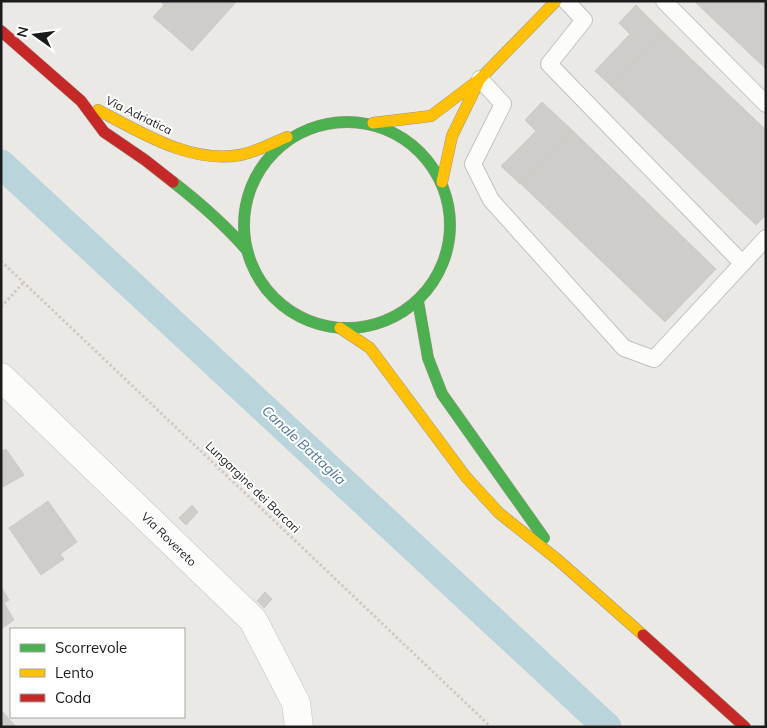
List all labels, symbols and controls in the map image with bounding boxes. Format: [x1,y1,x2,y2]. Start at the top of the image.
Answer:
north arrow [10,10,60,60]
text: N [12,25,32,39]
street label: Via Adriatica [103,92,175,138]
water label: Canale Battaglia [258,401,350,489]
street label: Lungargine dei Barcari [203,438,303,536]
street label: Via Rovereto [138,509,200,569]
legend [10,628,185,718]
text: Scorrevole [55,638,127,657]
text: Lento [55,663,94,682]
text: Coda [55,688,91,707]

